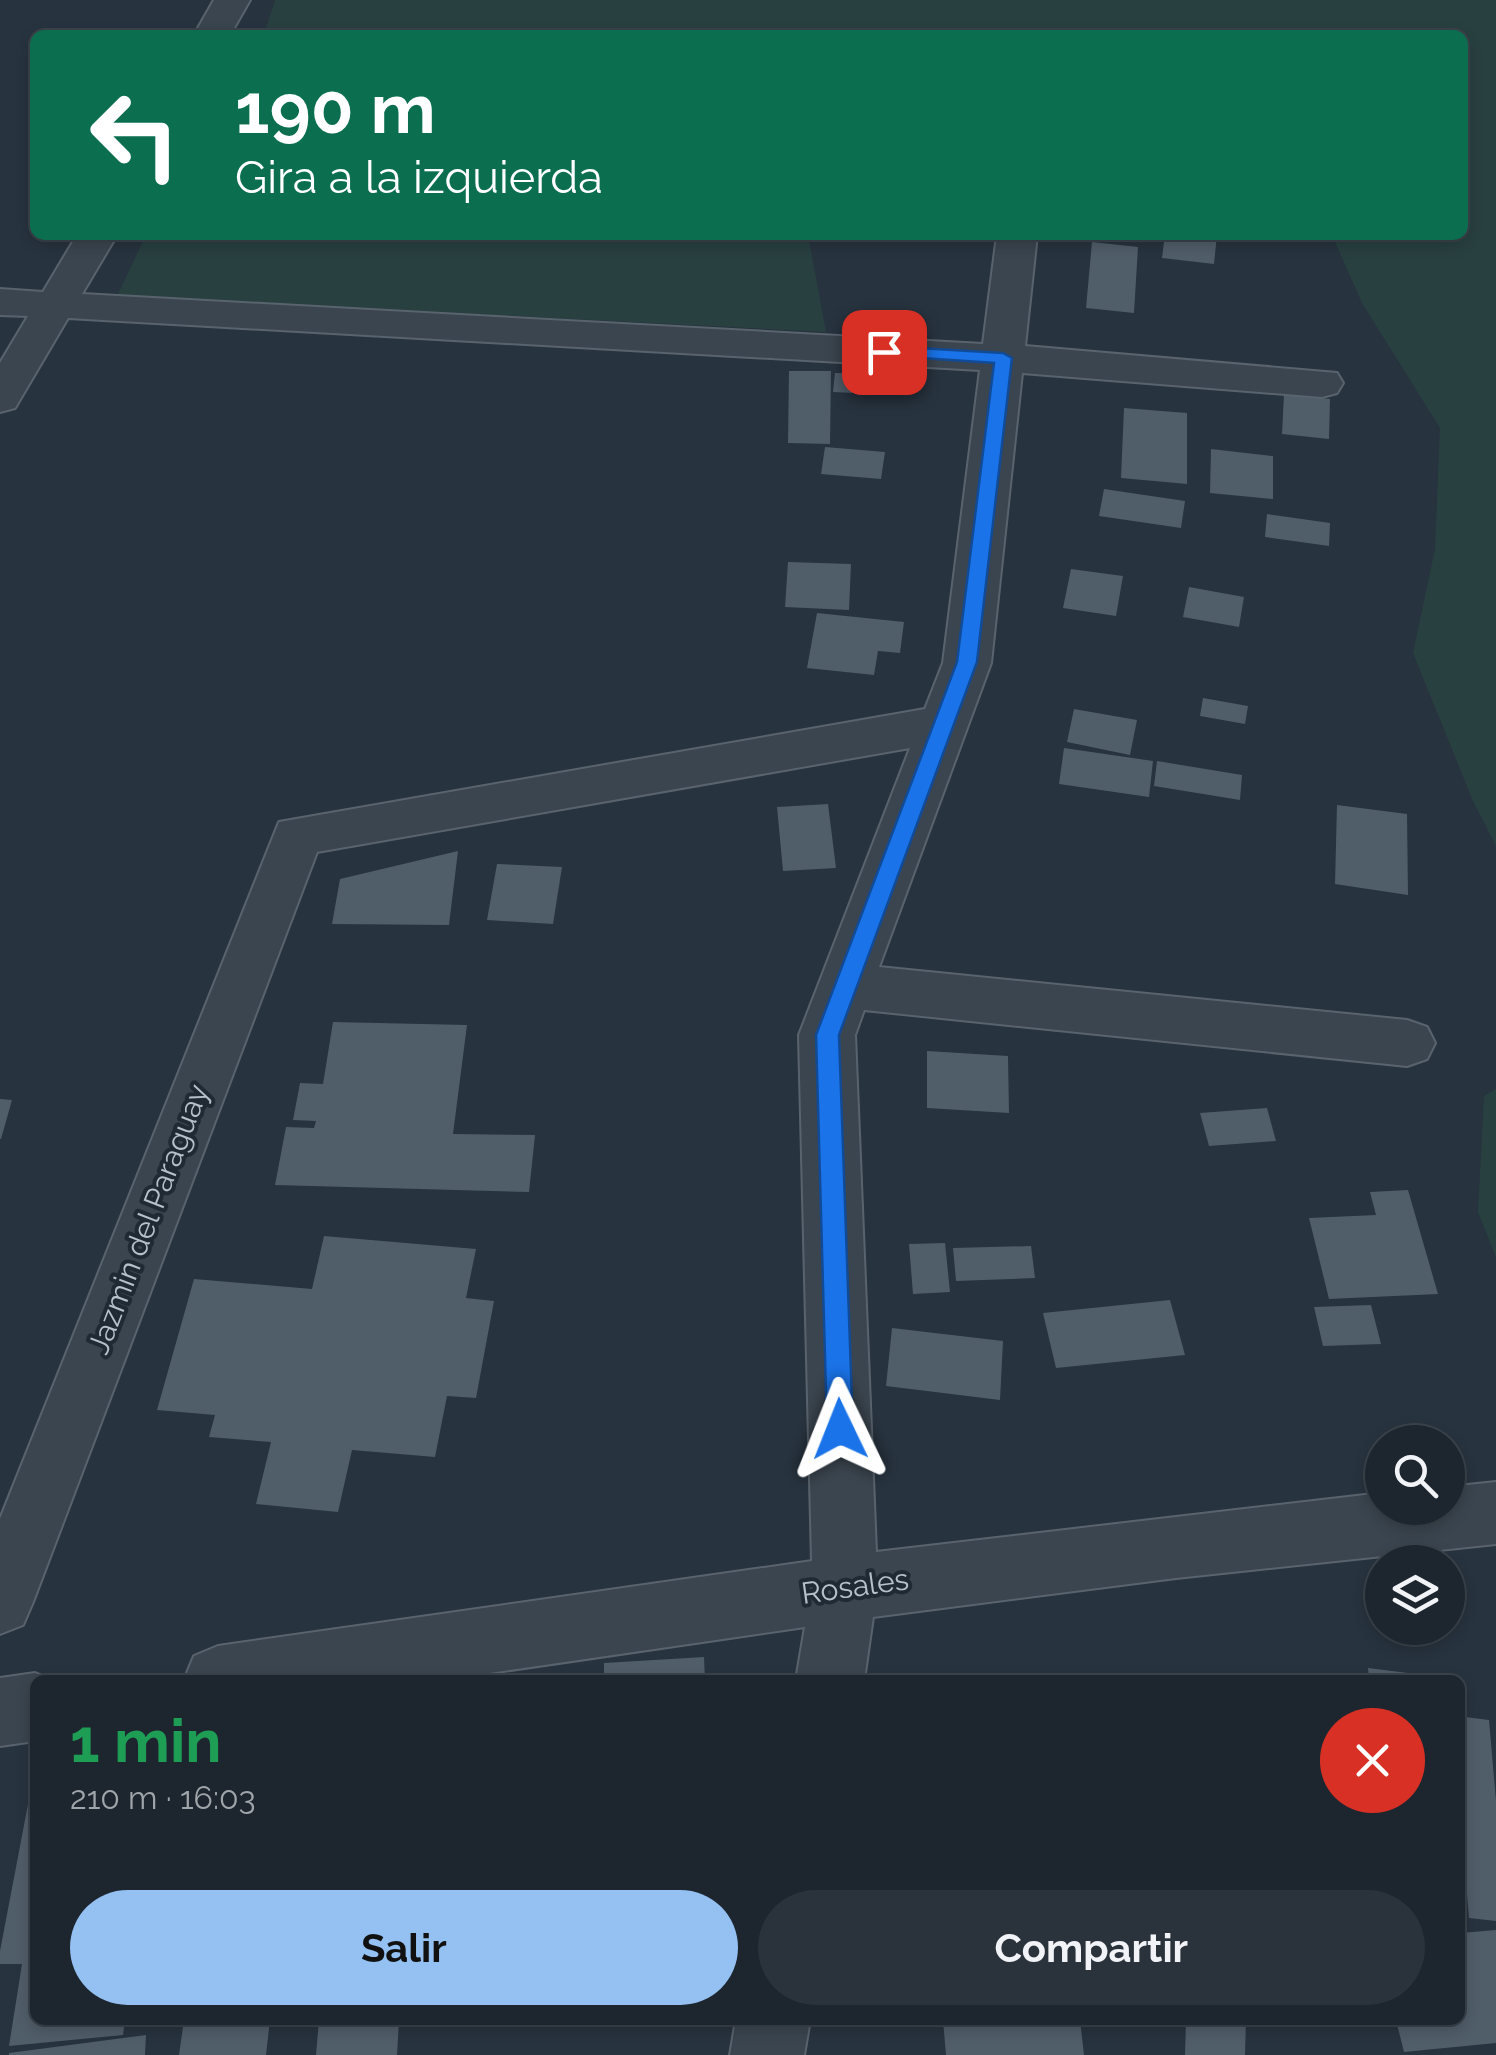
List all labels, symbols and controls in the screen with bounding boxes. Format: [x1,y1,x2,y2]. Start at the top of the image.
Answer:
text: 190 m [235,67,436,149]
icon: left [70,70,200,200]
text: Gira a la izquierda [235,151,603,204]
pin [842,310,927,395]
icon: arrive [857,325,912,380]
street label: Jazmin del Paraguay [80,1079,216,1359]
position arrow [788,1377,892,1481]
map controls [1365,1425,1465,1645]
button: search [1365,1425,1465,1525]
button: layers [1365,1545,1465,1645]
street label: Rosales [799,1561,911,1611]
text: 1 min [70,1706,221,1776]
button: close [1320,1708,1425,1813]
text: 210 m · 16:03 [70,1779,256,1816]
button: Salir [70,1890,738,2005]
button: Compartir [758,1890,1425,2005]

